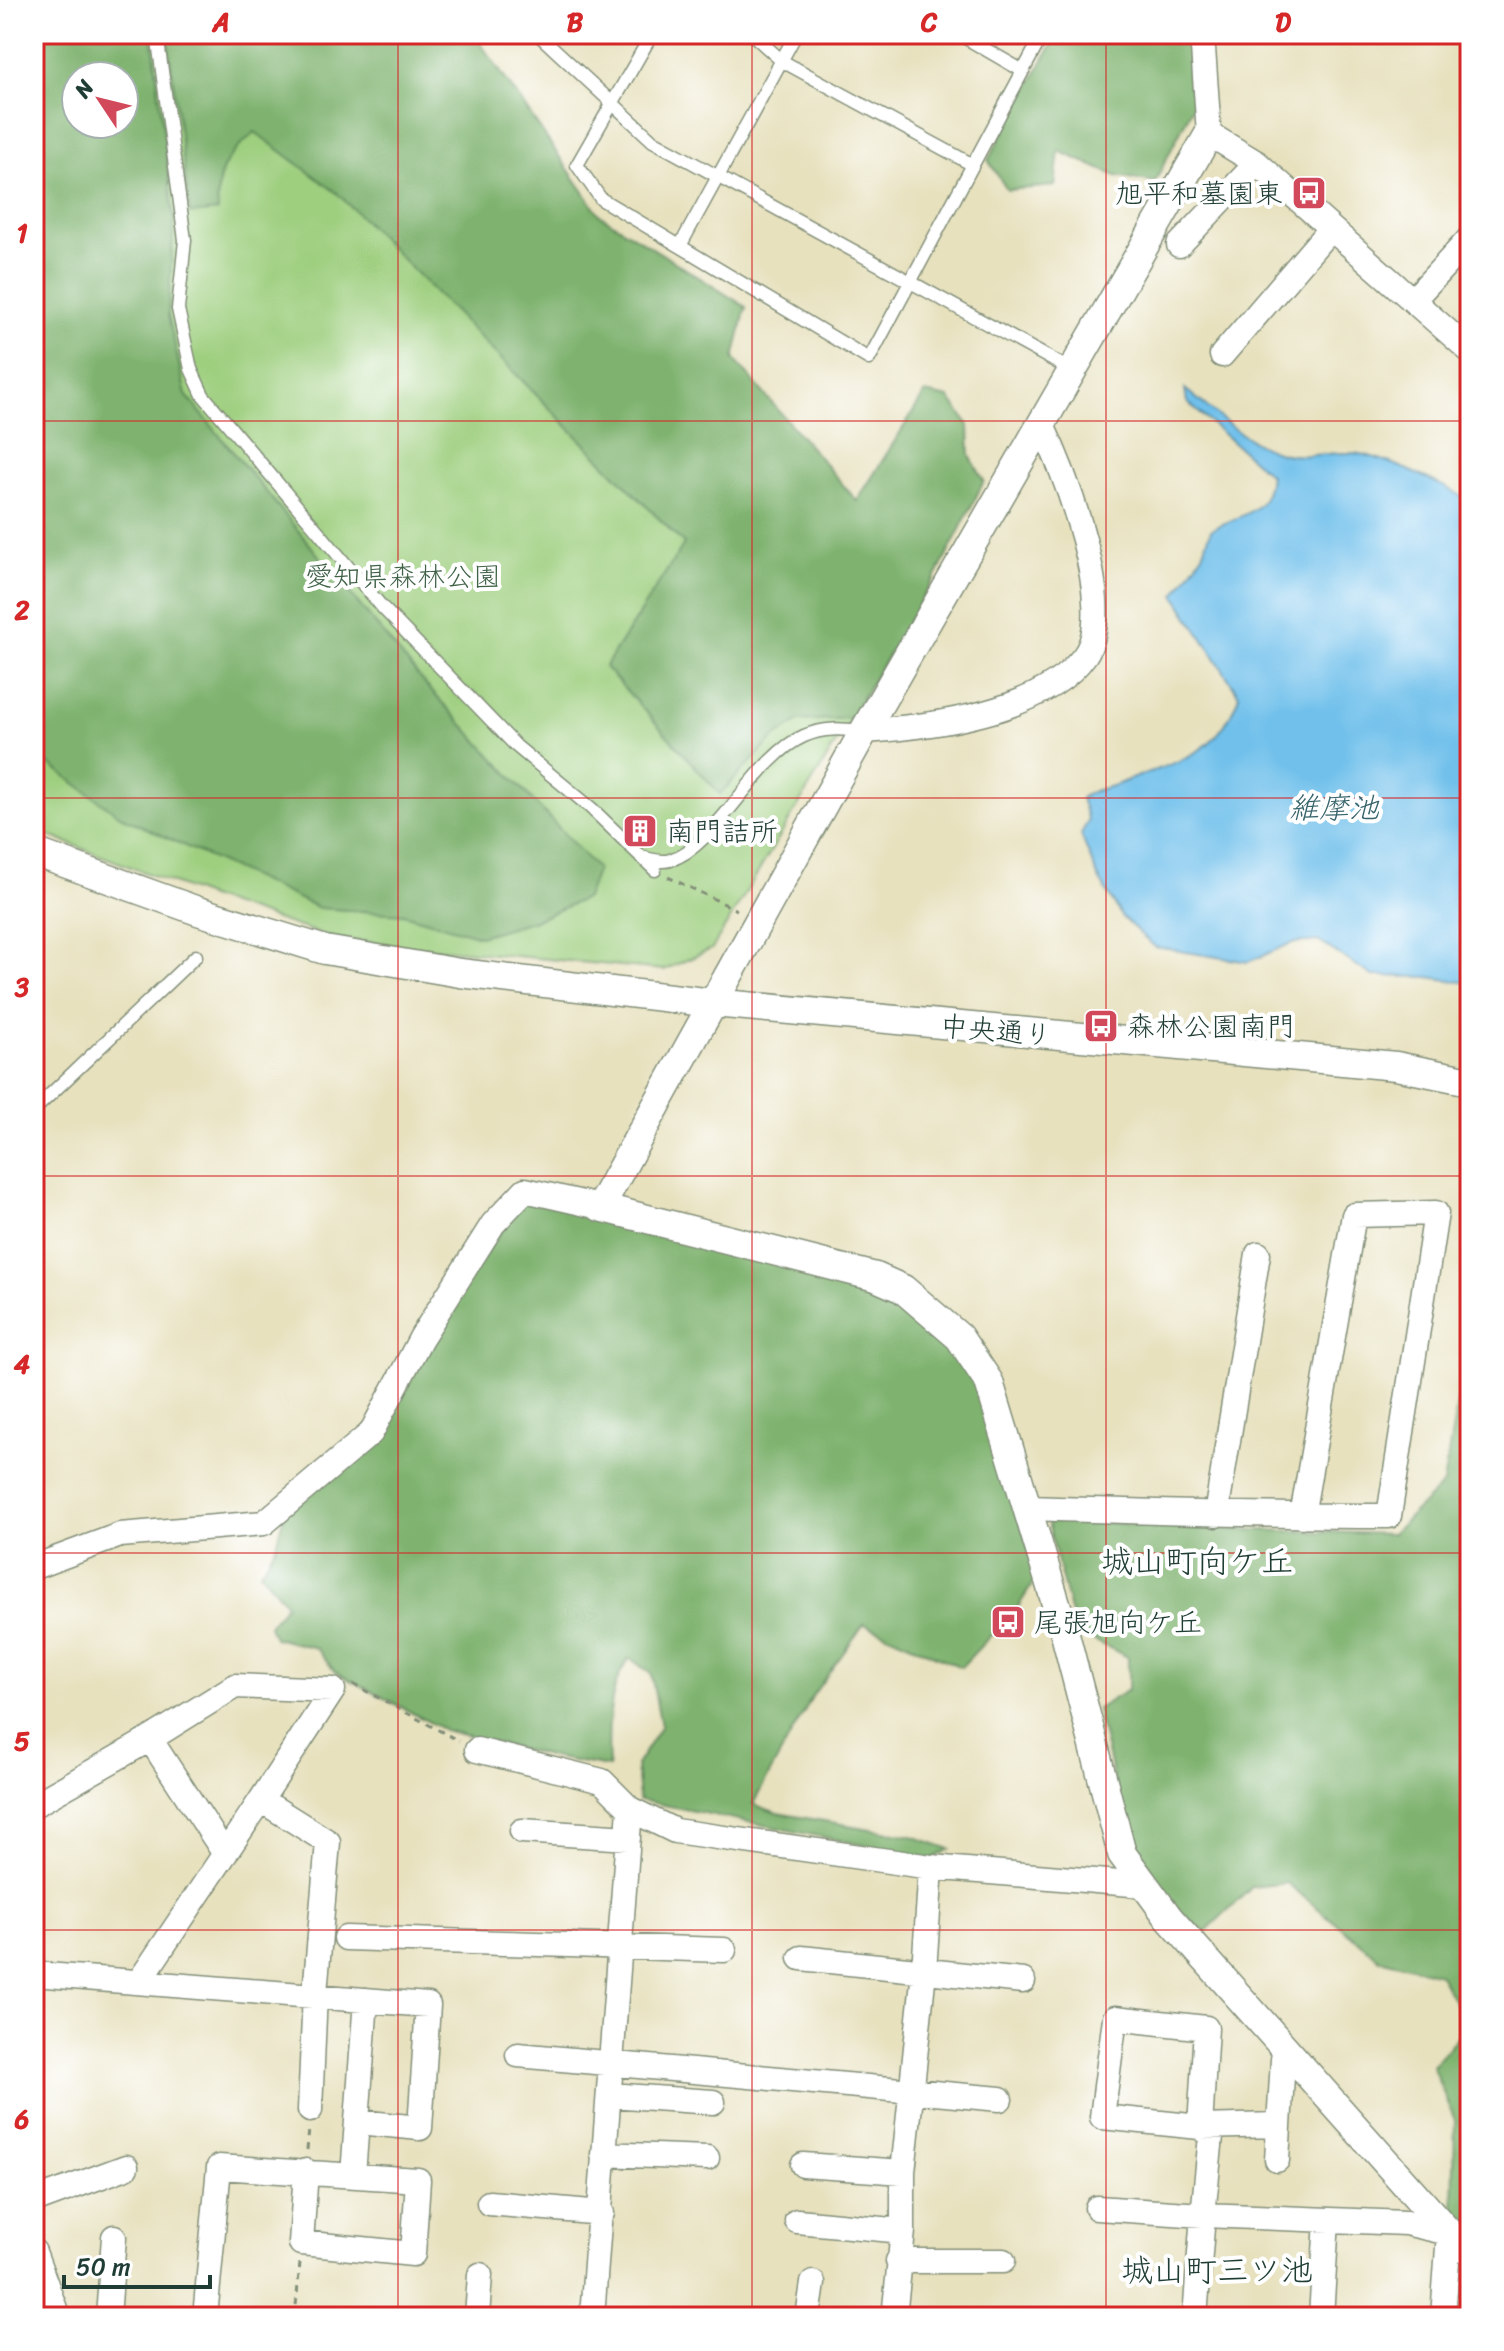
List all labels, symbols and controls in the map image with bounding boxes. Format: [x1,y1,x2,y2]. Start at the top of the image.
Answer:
text: A [211,0,230,45]
text: B [567,0,584,45]
text: C [920,0,938,45]
text: D [1275,0,1291,45]
north arrow [60,60,140,140]
text: N [63,71,105,107]
place label: 旭平和墓園東 [1115,169,1283,218]
bus stop icon: 旭平和墓園東 [1290,174,1328,212]
text: 1 [16,210,28,256]
park label: 愛知県森林公園 [305,552,501,601]
text: 2 [13,587,30,633]
water label: 維摩池 [1289,781,1380,835]
place label: 南門詰所 [666,807,778,856]
building icon: 南門詰所 [621,812,659,850]
text: 3 [14,964,30,1010]
street label: 中央通り [938,1001,1054,1060]
place label: 森林公園南門 [1127,1002,1295,1051]
bus stop icon: 森林公園南門 [1082,1007,1120,1045]
text: 4 [14,1341,30,1387]
district label: 城山町向ケ丘 [1101,1533,1293,1590]
place label: 尾張旭向ケ丘 [1034,1598,1202,1647]
bus stop icon: 尾張旭向ケ丘 [989,1603,1027,1641]
text: 5 [14,1718,30,1764]
text: 6 [14,2096,30,2142]
scale bar [64,2239,210,2289]
district label: 城山町三ツ池 [1121,2242,1313,2299]
text: 50 m [76,2246,131,2288]

